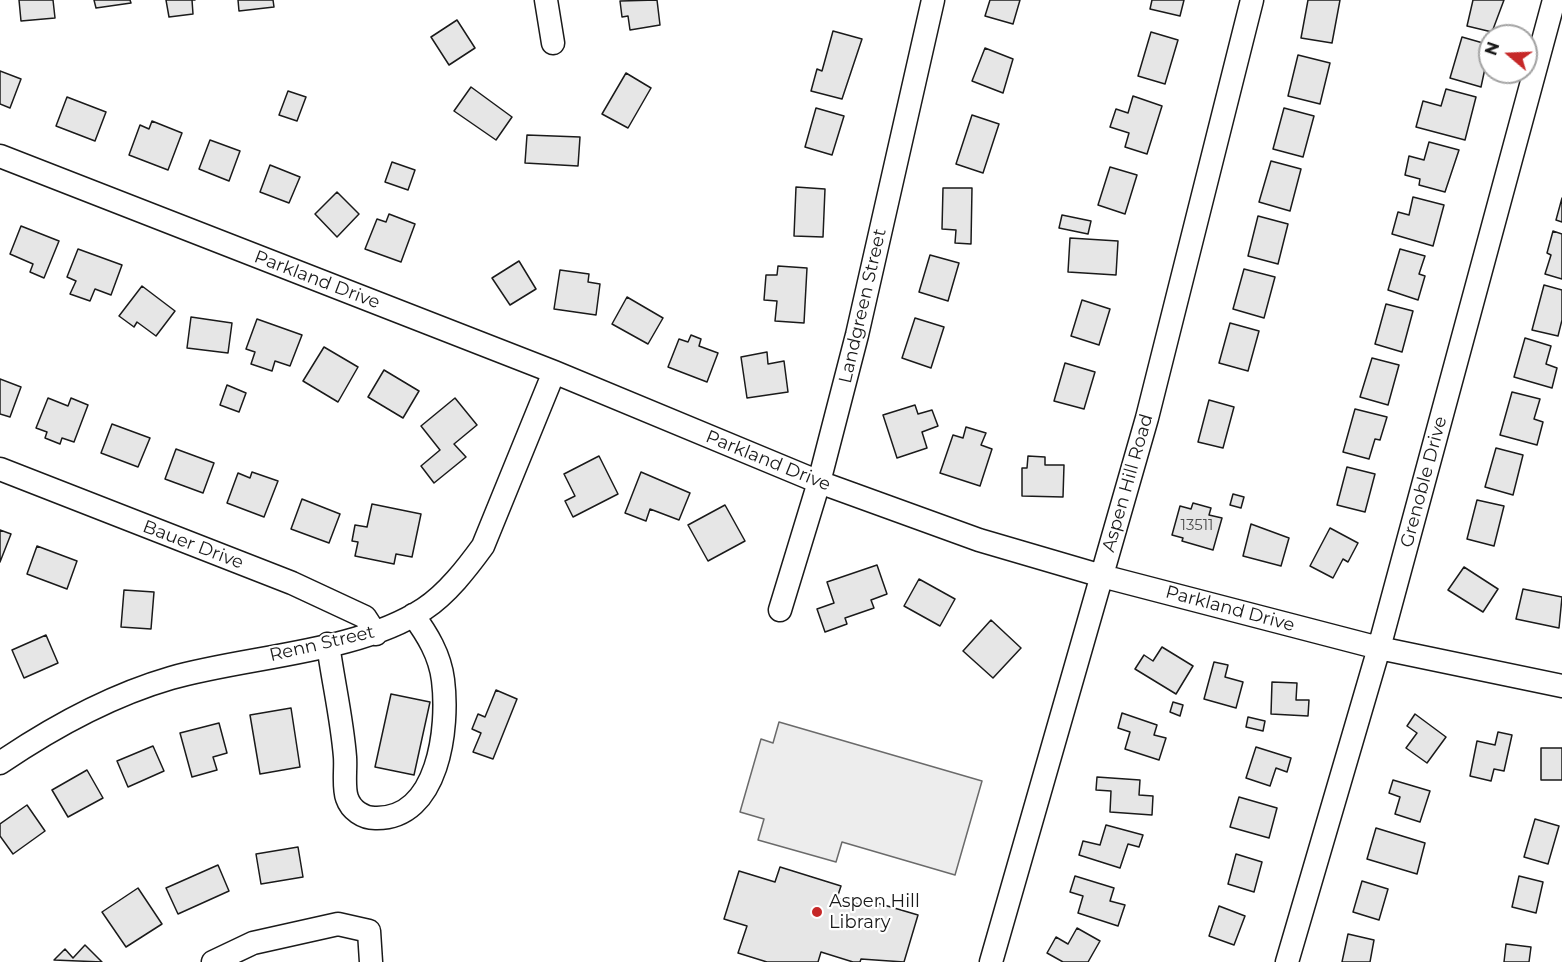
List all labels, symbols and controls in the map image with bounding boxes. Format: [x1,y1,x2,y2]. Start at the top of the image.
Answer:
north arrow [1478,24,1538,84]
text: N [1481,39,1503,58]
street label: Landgreen Street [835,227,891,385]
street label: Parkland Drive [251,246,383,314]
street label: Aspen Hill Road [1098,412,1158,554]
street label: Grenoble Drive [1396,414,1452,550]
street label: Parkland Drive [702,426,834,496]
street label: Bauer Drive [140,516,246,574]
house number: 13511 [1180,517,1214,535]
street label: Parkland Drive [1163,581,1297,637]
street label: Renn Street [267,621,377,667]
place label: Aspen Hill Library [829,891,920,934]
marker: Aspen Hill Library [810,905,824,919]

